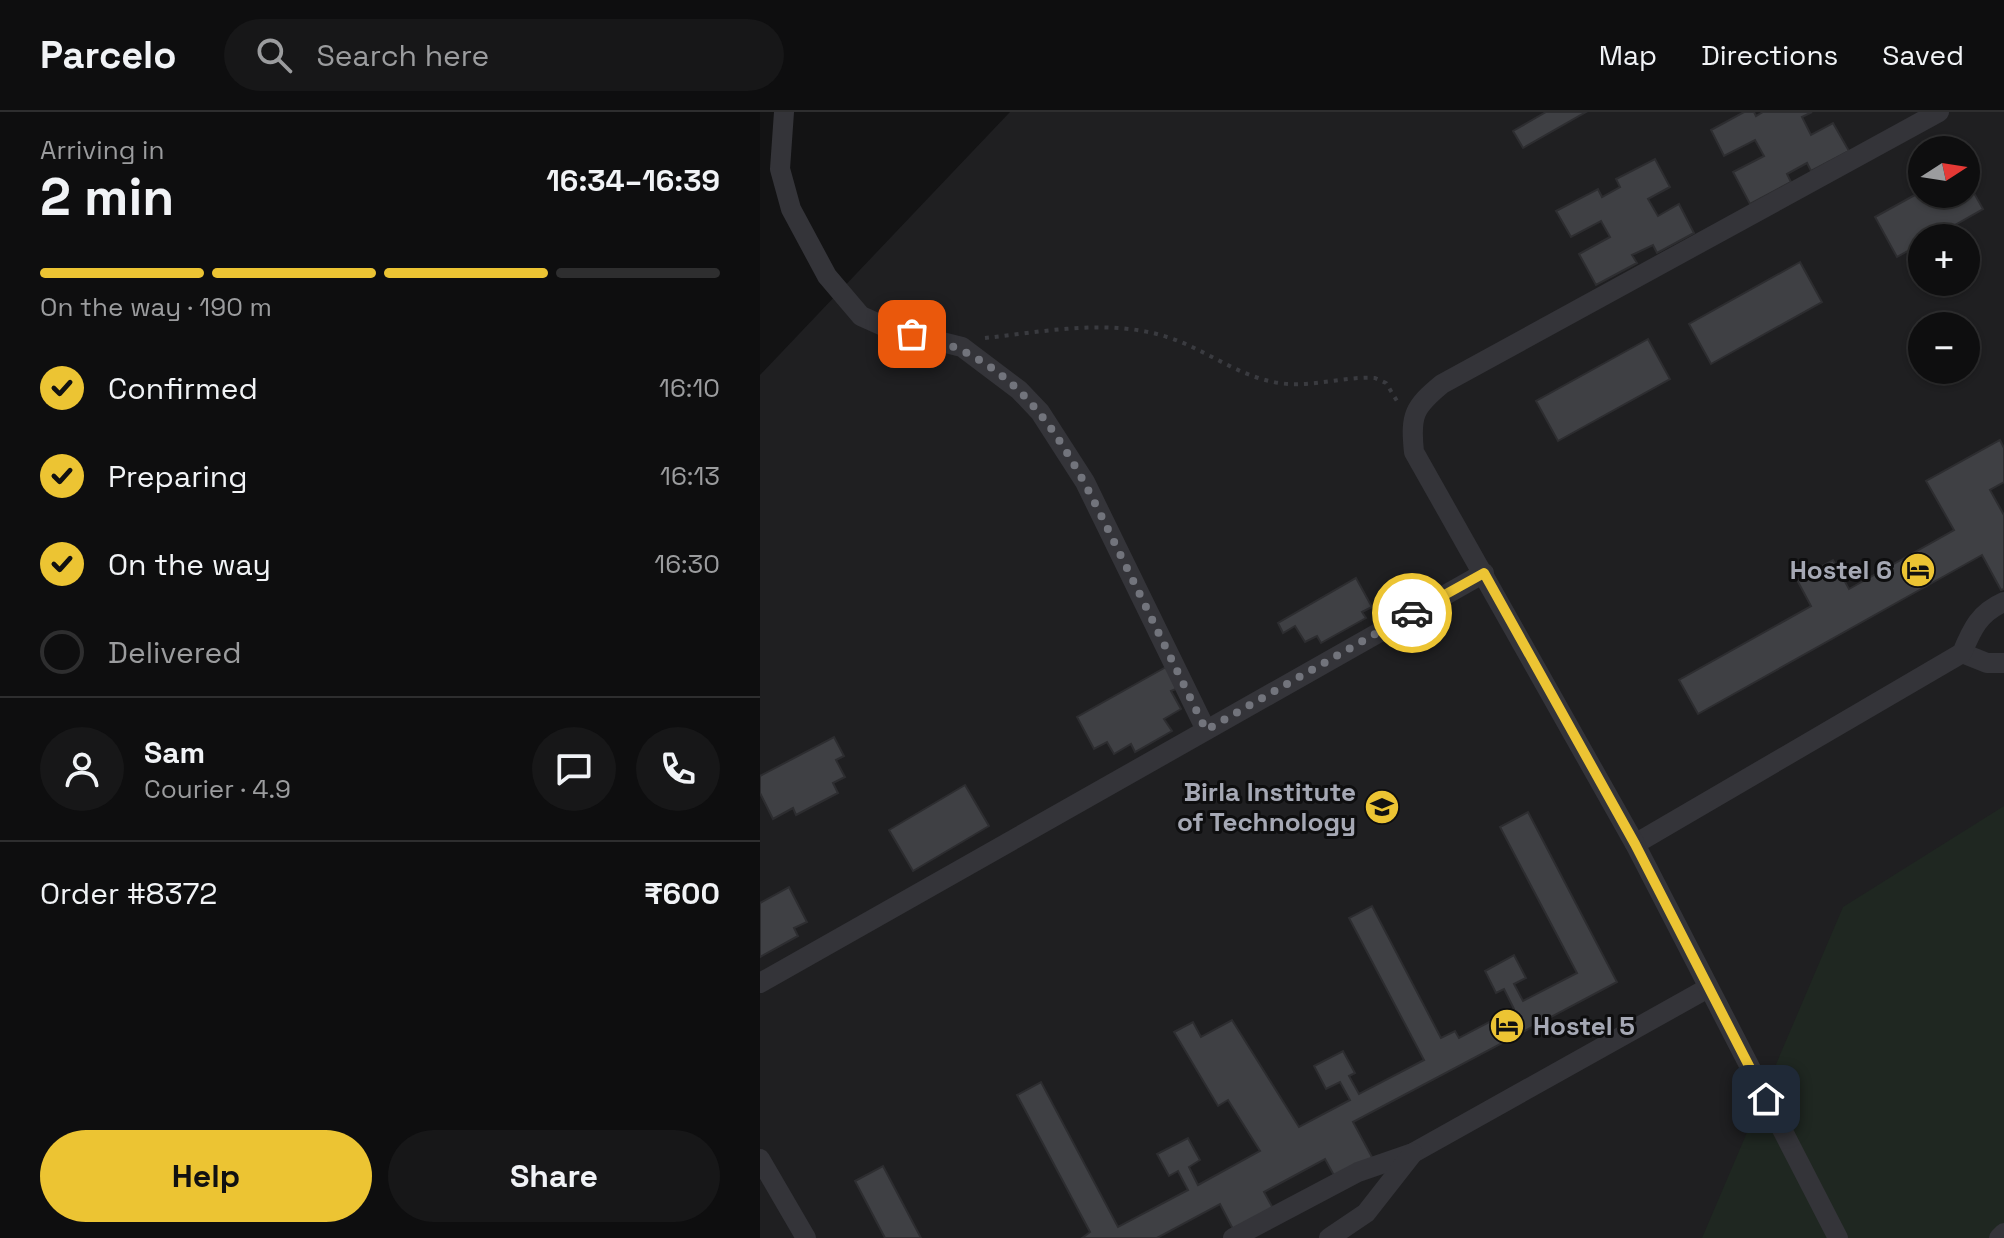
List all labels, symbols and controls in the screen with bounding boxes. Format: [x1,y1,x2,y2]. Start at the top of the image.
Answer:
search box [224,19,784,91]
text: Parcelo [40,31,176,79]
icon: search [252,33,296,77]
text: Search here [316,36,489,75]
text: Map [1599,37,1657,73]
text: Directions [1701,37,1838,73]
text: Saved [1882,37,1964,73]
text: Arriving in [40,133,164,167]
north arrow [1908,136,1980,208]
map controls [1908,136,1980,384]
text: 16:34–16:39 [546,161,720,200]
text: 2 min [40,164,174,230]
button: + [1908,224,1980,296]
text: On the way · 190 m [40,290,272,324]
pin [878,300,946,368]
icon: bag [890,312,934,356]
button: − [1908,312,1980,384]
icon: check [40,366,84,410]
text: Confirmed [108,369,258,408]
text: 16:10 [659,371,720,405]
icon: check [40,454,84,498]
text: Preparing [108,457,247,496]
text: 16:13 [660,459,720,493]
icon: check [40,542,84,586]
text: On the way [108,545,271,584]
text: 16:30 [654,547,720,581]
hotel icon: Hostel 6 [1899,551,1937,589]
place label: Hostel 6 [1790,553,1892,587]
courier [1372,573,1452,653]
icon: car [1390,591,1434,635]
text: Delivered [108,633,242,672]
button: person [40,727,124,811]
button: chat [532,727,616,811]
button: phone [636,727,720,811]
text: Sam [144,733,205,772]
text: Courier · 4.9 [144,772,291,806]
place label: Birla Institute of Technology [1177,775,1356,839]
school or university icon: Birla Institute of Technology [1363,788,1401,826]
text: Order #8372 [40,874,217,913]
text: ₹600 [644,874,720,913]
hotel icon: Hostel 5 [1488,1007,1526,1045]
place label: Hostel 5 [1533,1009,1635,1043]
pin [1732,1065,1800,1133]
icon: home [1744,1077,1788,1121]
button: Help [40,1130,372,1222]
button: Share [388,1130,720,1222]

